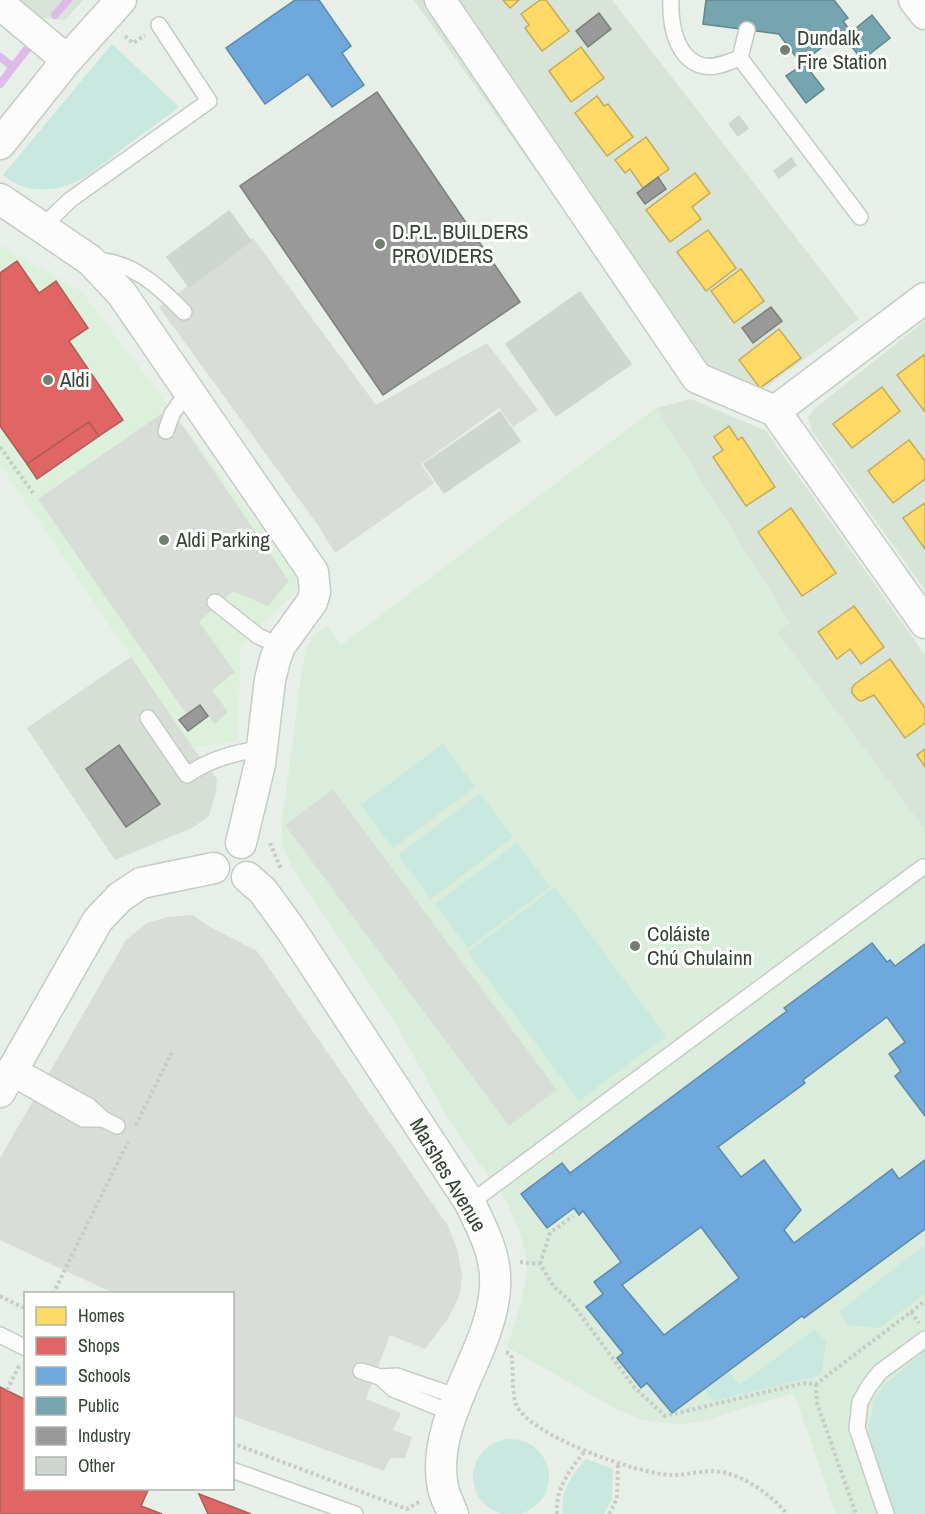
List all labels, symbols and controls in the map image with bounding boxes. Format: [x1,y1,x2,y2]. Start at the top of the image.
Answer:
place label: Dundalk Fire Station [797,23,887,76]
marker: Dundalk Fire Station [778,43,792,57]
place label: D.P.L. BUILDERS PROVIDERS [392,217,529,270]
marker: D.P.L. BUILDERS PROVIDERS [373,237,387,251]
place label: Aldi [59,365,90,394]
marker: Aldi [41,373,55,387]
place label: Aldi Parking [175,525,270,554]
marker: Aldi Parking [157,533,171,547]
place label: Coláiste Chú Chulainn [647,919,752,972]
marker: Coláiste Chú Chulainn [628,939,642,953]
street label: Marshes Avenue [403,1112,494,1237]
legend [24,1292,234,1490]
text: Homes [78,1303,125,1328]
text: Shops [78,1333,120,1358]
text: Schools [78,1363,131,1388]
text: Public [78,1393,119,1418]
text: Industry [78,1423,131,1448]
text: Other [78,1453,115,1478]

